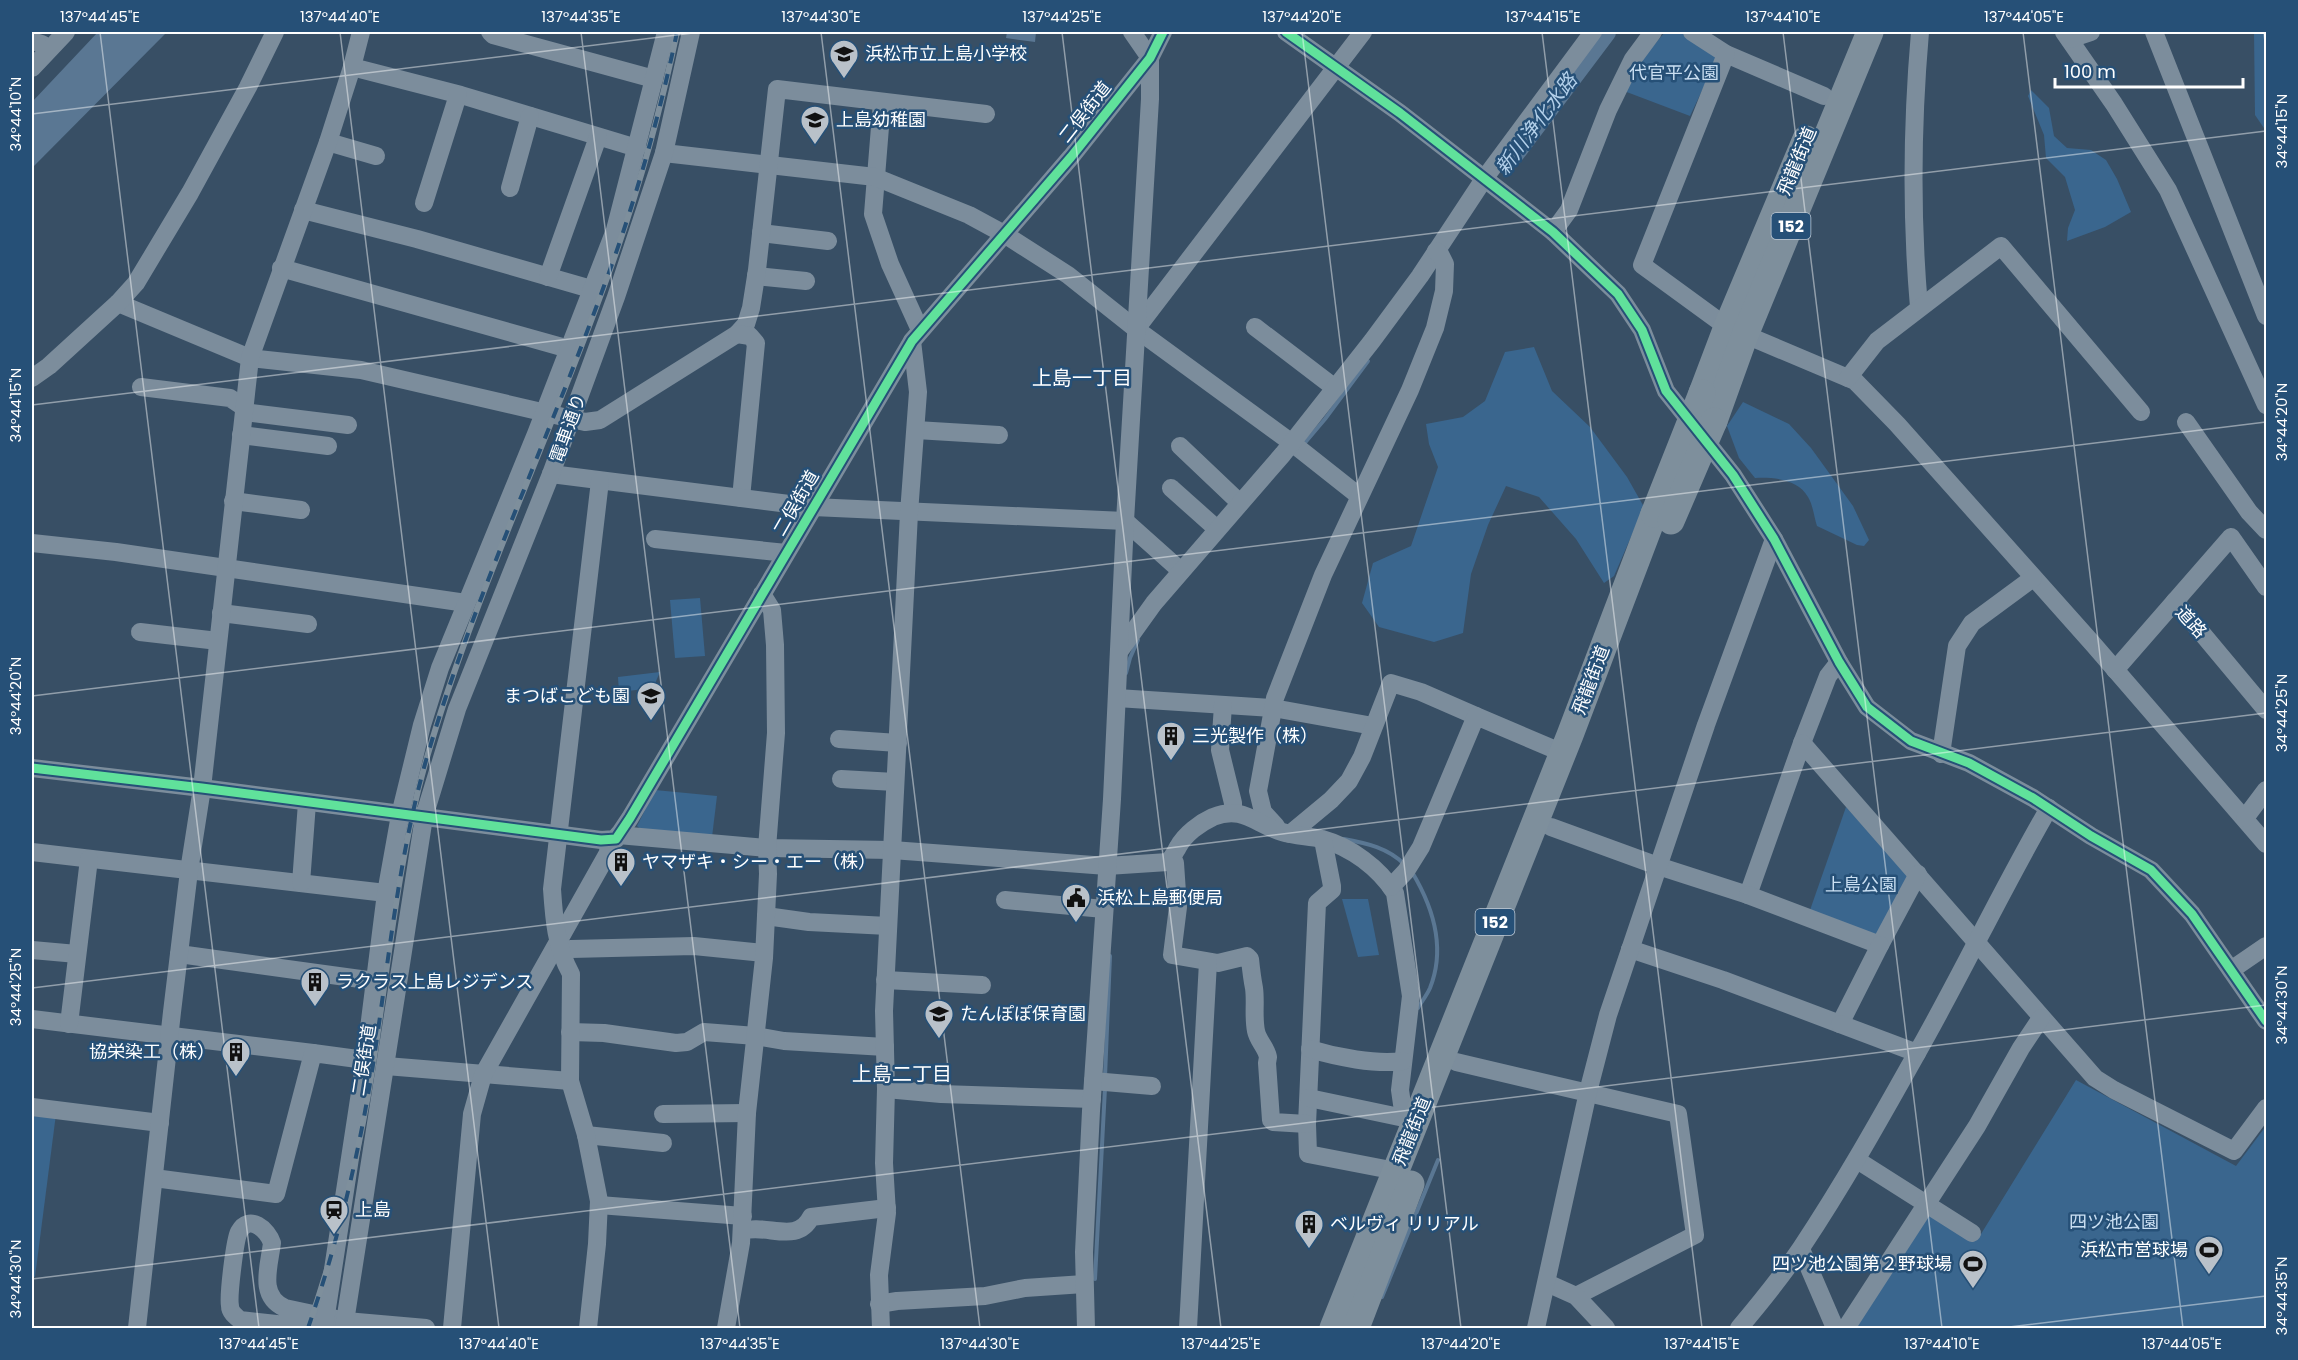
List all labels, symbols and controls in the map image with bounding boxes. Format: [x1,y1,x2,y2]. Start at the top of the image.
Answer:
text: 137°44'45"E [60,6,140,27]
text: 137°44'40"E [300,6,380,27]
text: 137°44'35"E [541,6,621,27]
text: 137°44'30"E [781,6,861,27]
text: 137°44'25"E [1022,6,1102,27]
text: 137°44'20"E [1262,6,1342,27]
text: 137°44'15"E [1505,6,1581,27]
text: 137°44'10"E [1745,6,1821,27]
text: 137°44'05"E [1984,6,2064,27]
school or university icon: 浜松市立上島小学校 [828,38,860,80]
place label: 浜松市立上島小学校 [865,41,1027,66]
scale bar [2055,51,2242,89]
text: 100 m [2064,59,2116,84]
park label: 代官平公園 [1629,60,1719,85]
water label: 新川浄化水路 [1489,66,1584,180]
street label: 二俣街道 [1053,76,1117,148]
text: 34°44'10"N [5,77,26,151]
text: 34°44'15"N [2271,94,2292,168]
school or university icon: 上島幼稚園 [799,104,831,146]
place label: 上島幼稚園 [836,107,926,132]
street label: 飛龍街道 [1771,123,1822,199]
road number: 152 [1772,213,1810,239]
district label: 上島一丁目 [1032,364,1132,392]
text: 34°44'15"N [5,368,26,442]
text: 34°44'20"N [2271,383,2292,461]
street label: 電車通り [543,390,592,466]
street label: 二俣街道 [767,465,824,540]
street label: 道路 [2170,600,2213,643]
street label: 飛龍街道 [1566,642,1615,718]
text: 34°44'20"N [5,657,26,735]
text: 34°44'25"N [2271,674,2292,752]
school or university icon: まつばこども園 [635,680,667,722]
place label: まつばこども園 [504,683,630,708]
building icon: 三光製作（株） [1155,720,1187,762]
place label: 三光製作（株） [1192,723,1318,748]
building icon: ヤマザキ・シー・エー（株） [605,846,637,888]
place label: ヤマザキ・シー・エー（株） [642,849,876,874]
park label: 上島公園 [1825,872,1897,897]
public building icon: 浜松上島郵便局 [1060,882,1092,924]
place label: 浜松上島郵便局 [1097,885,1223,910]
road number: 152 [1476,909,1514,935]
text: 34°44'25"N [5,948,26,1026]
building icon: ラクラス上島レジデンス [299,966,331,1008]
text: 34°44'30"N [2271,966,2292,1044]
place label: ラクラス上島レジデンス [336,969,533,994]
school or university icon: たんぽぽ保育園 [923,998,955,1040]
place label: たんぽぽ保育園 [960,1001,1086,1026]
street label: 二俣街道 [346,1022,381,1097]
building icon: 協栄染工（株） [220,1036,252,1078]
place label: 協栄染工（株） [89,1039,215,1064]
district label: 上島二丁目 [852,1060,952,1088]
street label: 飛龍街道 [1386,1093,1437,1169]
station icon: 上島 [318,1194,350,1236]
place label: 上島 [355,1197,391,1222]
building icon: ベルヴィ リリアル [1293,1208,1325,1250]
park label: 四ツ池公園 [2069,1209,2159,1234]
place label: ベルヴィ リリアル [1330,1211,1479,1236]
sports icon: 浜松市営球場 [2193,1234,2225,1276]
place label: 浜松市営球場 [2080,1237,2188,1262]
text: 34°44'30"N [5,1240,26,1318]
sports icon: 四ツ池公園第２野球場 [1957,1248,1989,1290]
place label: 四ツ池公園第２野球場 [1772,1251,1952,1276]
text: 34°44'35"N [2271,1257,2292,1335]
text: 137°44'45"E [219,1333,299,1354]
text: 137°44'40"E [459,1333,539,1354]
text: 137°44'35"E [700,1333,780,1354]
text: 137°44'30"E [940,1333,1020,1354]
text: 137°44'25"E [1181,1333,1261,1354]
text: 137°44'20"E [1421,1333,1501,1354]
text: 137°44'15"E [1664,1333,1740,1354]
text: 137°44'10"E [1904,1333,1980,1354]
text: 137°44'05"E [2142,1333,2222,1354]

